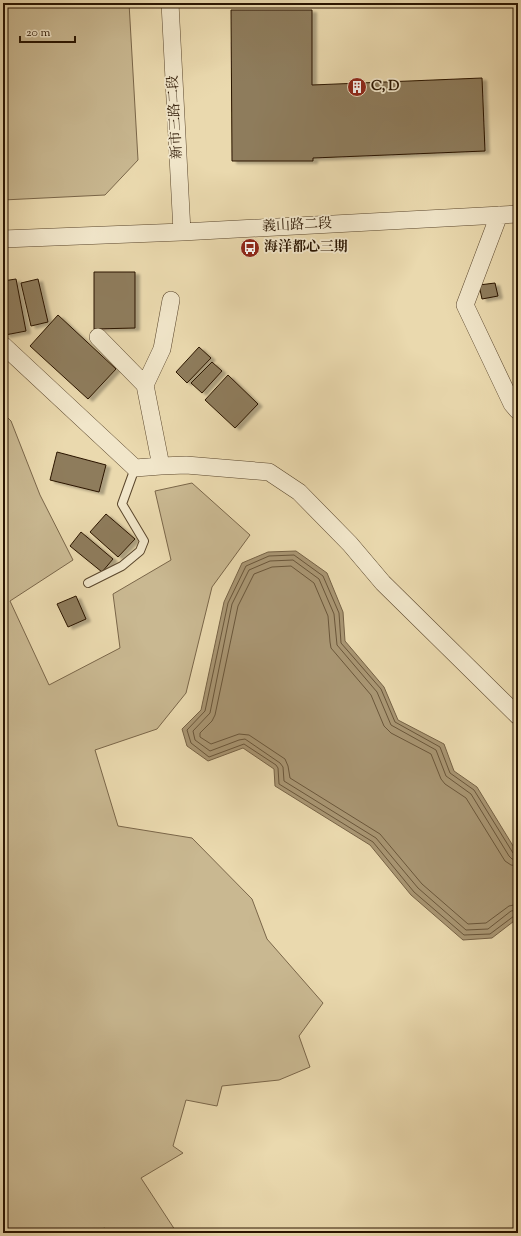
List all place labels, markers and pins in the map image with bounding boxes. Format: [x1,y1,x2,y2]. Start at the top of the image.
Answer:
building icon: C, D [346,76,368,98]
place label: C, D [371,77,399,97]
bus stop icon: 海洋都心三期 [239,237,261,259]
place label: 海洋都心三期 [264,238,348,258]

